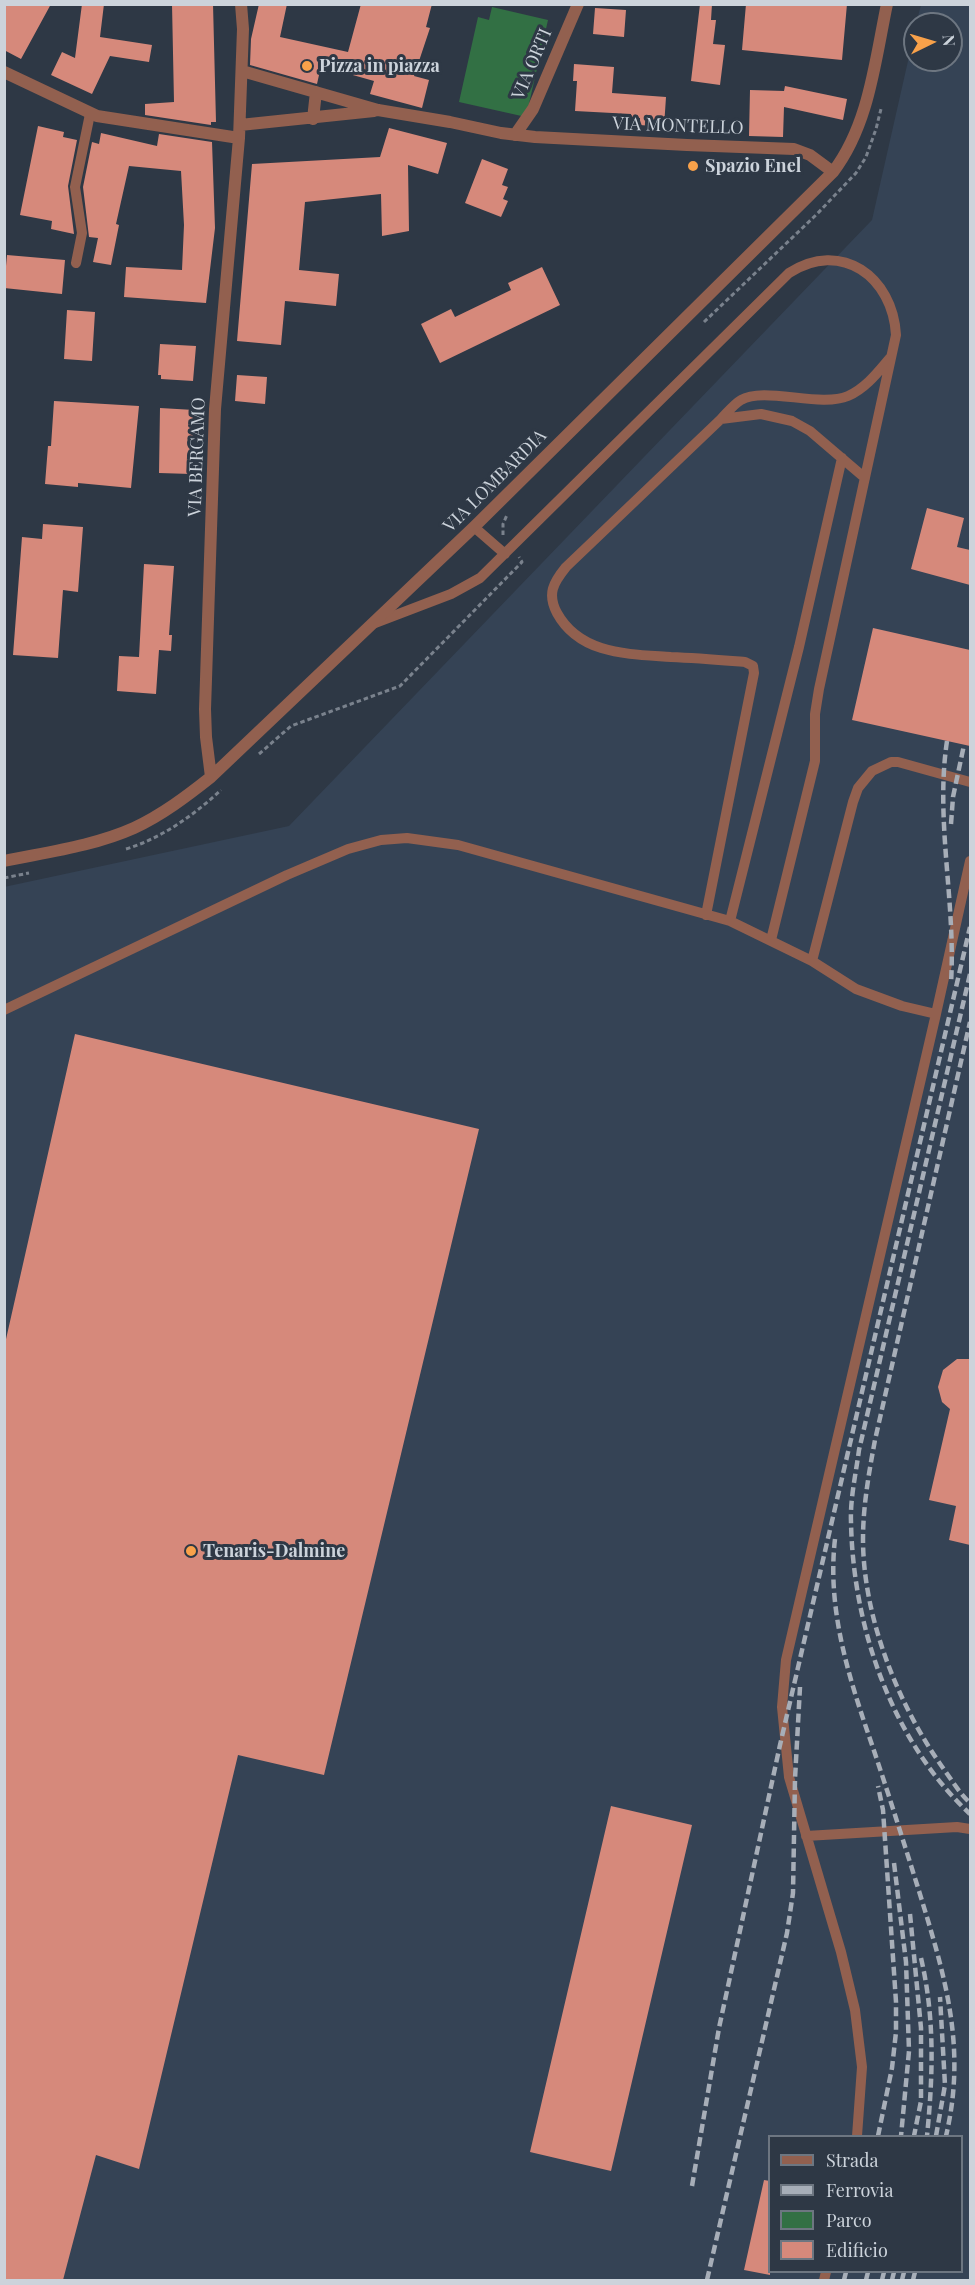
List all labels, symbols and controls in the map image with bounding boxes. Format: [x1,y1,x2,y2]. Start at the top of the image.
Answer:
north arrow [903,12,963,72]
street label: VIA ORTI [507,25,557,103]
text: N [938,34,960,47]
place label: Pizza in piazza [319,55,440,77]
marker: Pizza in piazza [300,59,314,73]
street label: VIA MONTELLO [612,113,744,139]
place label: Spazio Enel [705,155,801,177]
marker: Spazio Enel [686,159,700,173]
street label: VIA BERGAMO [184,397,210,517]
street label: VIA LOMBARDIA [439,425,551,537]
place label: Tenaris-Dalmine [203,1540,345,1562]
marker: Tenaris-Dalmine [184,1544,198,1558]
legend [768,2135,963,2273]
text: Strada [826,2148,879,2172]
text: Ferrovia [826,2178,893,2202]
text: Parco [826,2208,872,2232]
text: Edificio [826,2238,888,2262]

